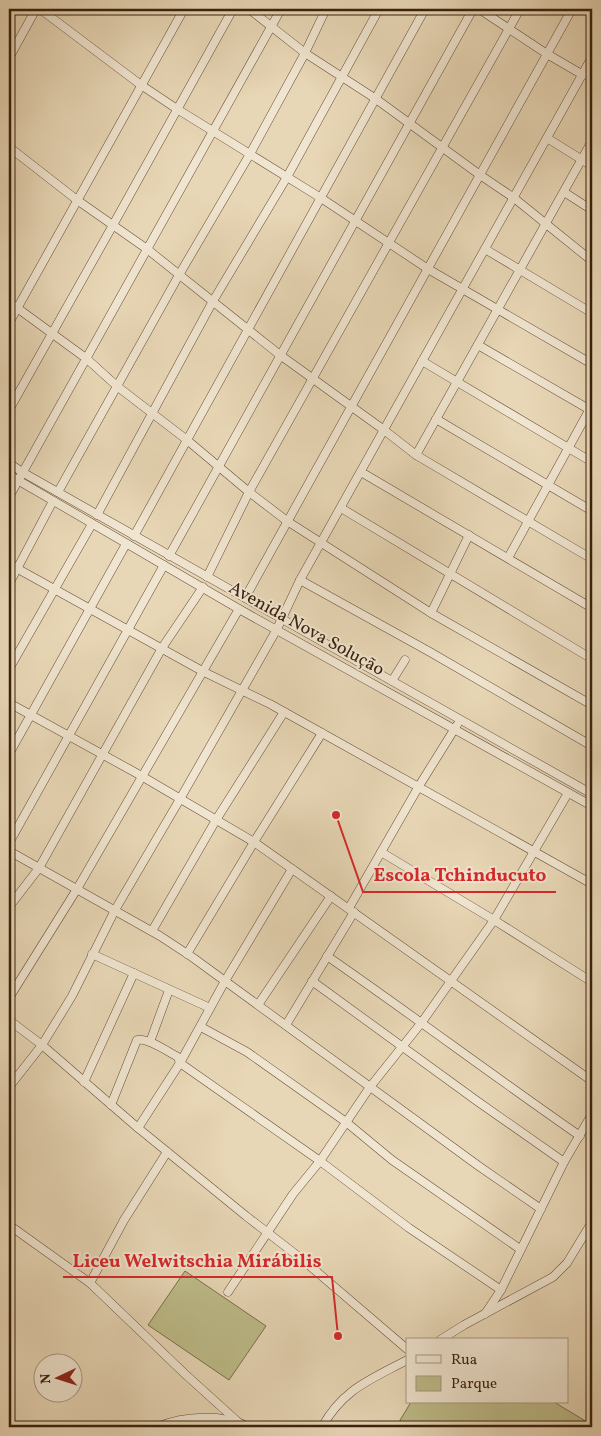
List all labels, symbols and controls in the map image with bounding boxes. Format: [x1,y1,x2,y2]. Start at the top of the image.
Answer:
street label: Avenida Nova Solução [224,576,389,683]
callout: Escola Tchinducuto [363,858,556,892]
text: Escola Tchinducuto [374,863,547,889]
callout: Liceu Welwitschia Mirábilis [63,1243,332,1277]
text: Liceu Welwitschia Mirábilis [73,1249,322,1275]
legend [406,1338,568,1404]
text: Rua [451,1350,477,1371]
north arrow [32,1354,82,1404]
text: N [37,1373,56,1385]
text: Parque [451,1374,497,1395]

